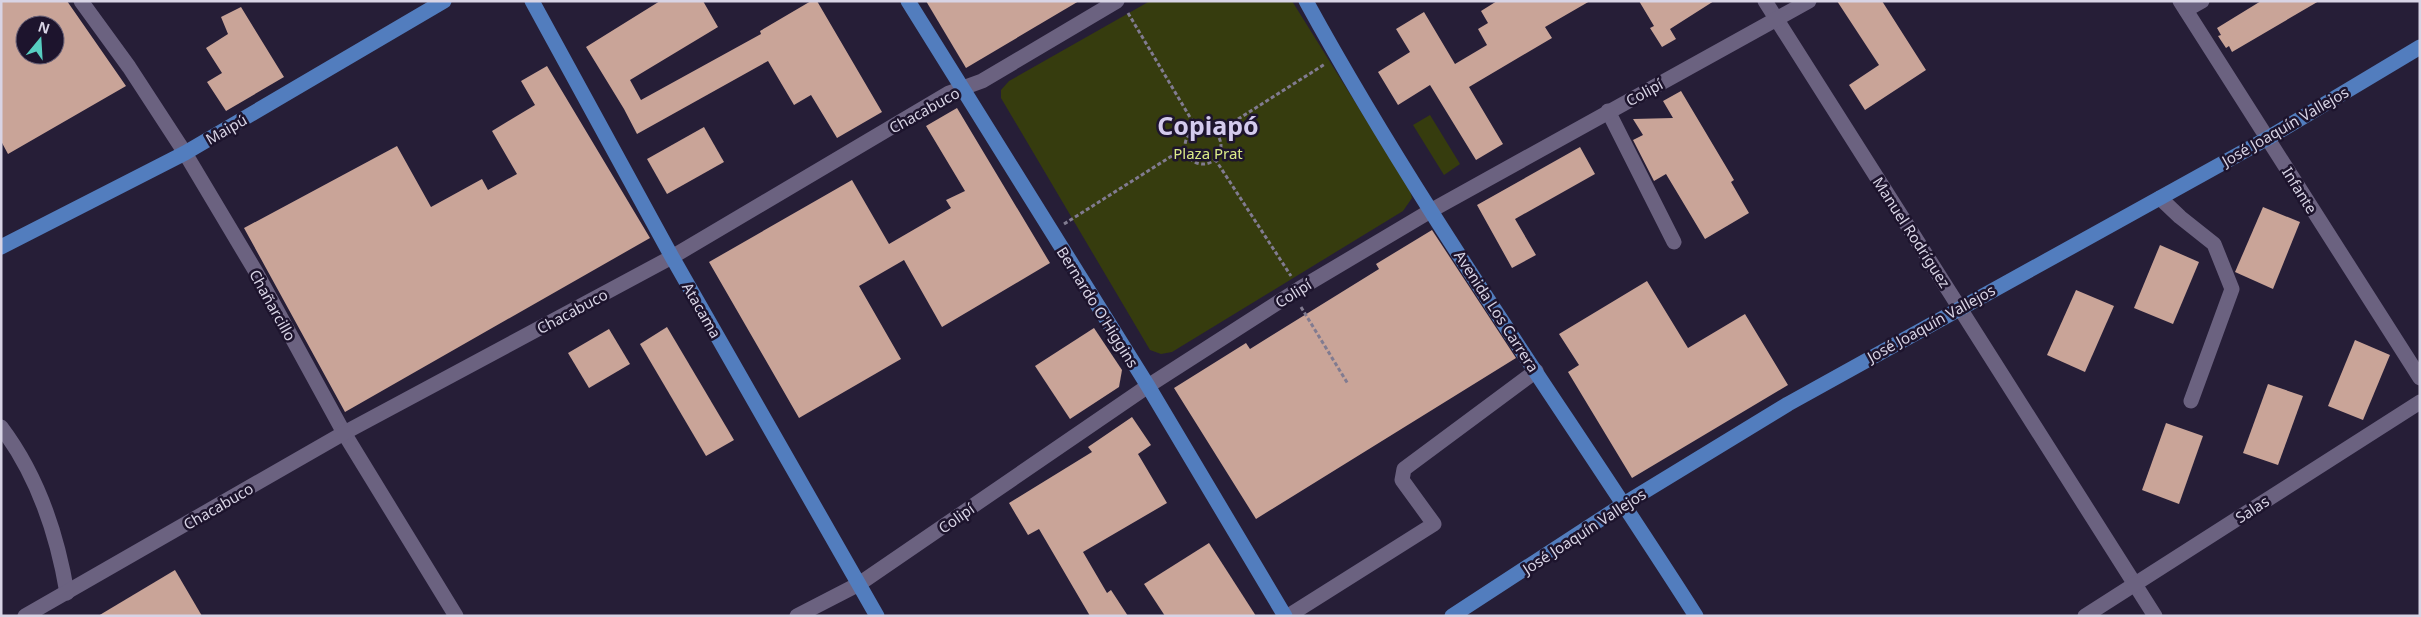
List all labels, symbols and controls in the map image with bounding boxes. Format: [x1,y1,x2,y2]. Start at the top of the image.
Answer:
north arrow [15,15,65,65]
text: N [36,16,53,38]
street label: Colipí [1622,73,1667,110]
street label: Chacabuco [885,82,963,138]
street label: José Joaquín Vallejos [2216,82,2352,171]
district label: Copiapó [1157,108,1259,142]
street label: Maipú [202,109,250,149]
park label: Plaza Prat [1173,143,1243,163]
street label: Infante [2278,163,2322,217]
street label: Manuel Rodríguez [1869,173,1955,291]
street label: Bernardo O'Higgins [1053,243,1143,371]
street label: Avenida Los Carrera [1450,246,1544,376]
street label: Chañarcillo [245,266,301,344]
street label: Colipí [1271,273,1316,312]
street label: Atacama [678,278,726,342]
street label: José Joaquín Vallejos [1862,280,1999,367]
street label: Chacabuco [533,284,611,338]
street label: Chacabuco [179,478,257,534]
street label: José Joaquín Vallejos [1517,484,1650,579]
street label: Salas [2231,491,2273,527]
street label: Colipí [934,498,979,537]

